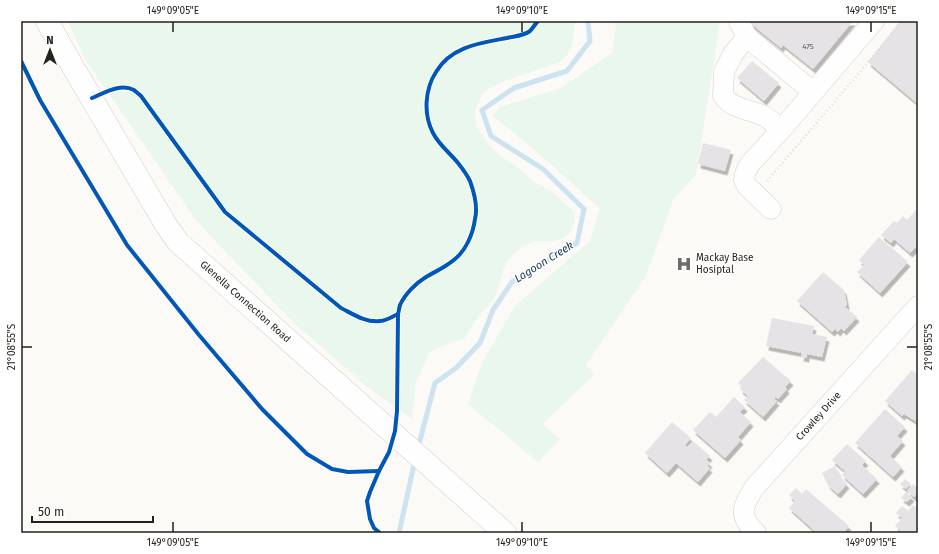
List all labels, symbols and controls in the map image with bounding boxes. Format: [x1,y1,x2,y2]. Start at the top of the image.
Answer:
text: 149°09'05"E [147,5,199,17]
text: 149°09'10"E [496,5,548,17]
text: 149°09'15"E [845,5,897,17]
north arrow [30,30,70,70]
text: N [46,34,54,47]
house number: 475 [802,42,814,51]
water label: Lagoon Creek [512,239,576,285]
place label: Mackay Base Hosiptal [696,252,753,276]
hospital icon: Mackay Base Hosiptal [675,255,693,273]
street label: Glenella Connection Road [198,258,293,345]
text: 21°08'55"S [6,323,18,370]
text: 21°08'55"S [923,323,935,370]
street label: Crowley Drive [794,389,844,443]
scale bar [32,498,153,524]
text: 50 m [38,505,64,519]
text: 149°09'05"E [147,537,199,549]
text: 149°09'10"E [496,537,548,549]
text: 149°09'15"E [845,537,897,549]

